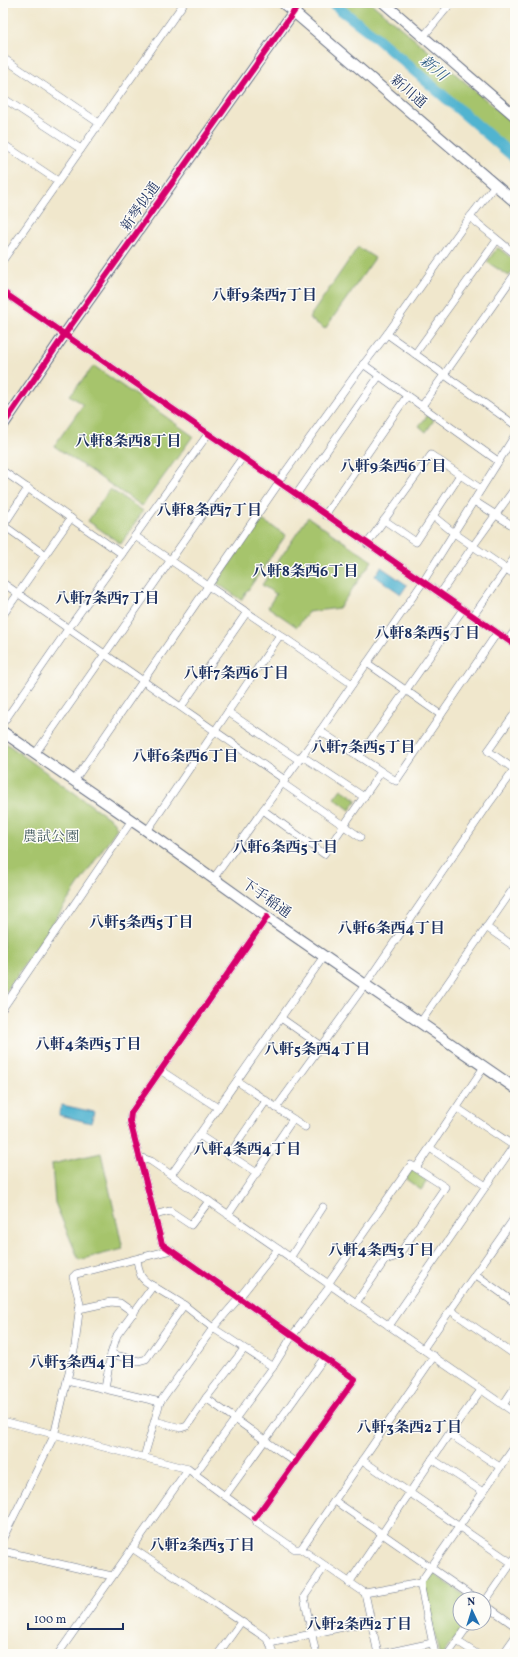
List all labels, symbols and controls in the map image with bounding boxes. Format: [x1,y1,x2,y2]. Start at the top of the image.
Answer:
water label: 新川 [415,51,453,88]
street label: 新川通 [386,71,430,113]
street label: 新琴似通 [117,179,165,235]
district label: 八軒9条西7丁目 [211,286,317,307]
district label: 八軒8条西8丁目 [75,432,181,453]
district label: 八軒9条西6丁目 [340,457,446,478]
district label: 八軒8条西7丁目 [156,501,262,522]
district label: 八軒8条西6丁目 [252,562,358,583]
district label: 八軒7条西7丁目 [55,589,159,610]
district label: 八軒8条西5丁目 [374,624,480,645]
district label: 八軒7条西6丁目 [183,664,289,685]
district label: 八軒7条西5丁目 [311,738,415,759]
district label: 八軒6条西6丁目 [132,747,238,768]
park label: 農試公園 [23,828,79,847]
district label: 八軒6条西5丁目 [232,838,338,859]
street label: 下手稲通 [238,875,294,923]
district label: 八軒5条西5丁目 [89,913,193,934]
district label: 八軒6条西4丁目 [337,919,445,940]
district label: 八軒4条西5丁目 [35,1035,141,1056]
district label: 八軒5条西4丁目 [264,1040,370,1061]
district label: 八軒4条西4丁目 [193,1140,301,1161]
district label: 八軒4条西3丁目 [328,1241,434,1262]
district label: 八軒3条西4丁目 [29,1353,135,1374]
district label: 八軒3条西2丁目 [356,1418,462,1439]
district label: 八軒2条西3丁目 [149,1536,255,1557]
north arrow [452,1591,492,1631]
text: N [467,1595,476,1610]
scale bar [28,1605,123,1631]
text: 100 m [34,1612,67,1628]
district label: 八軒2条西2丁目 [306,1615,412,1636]

